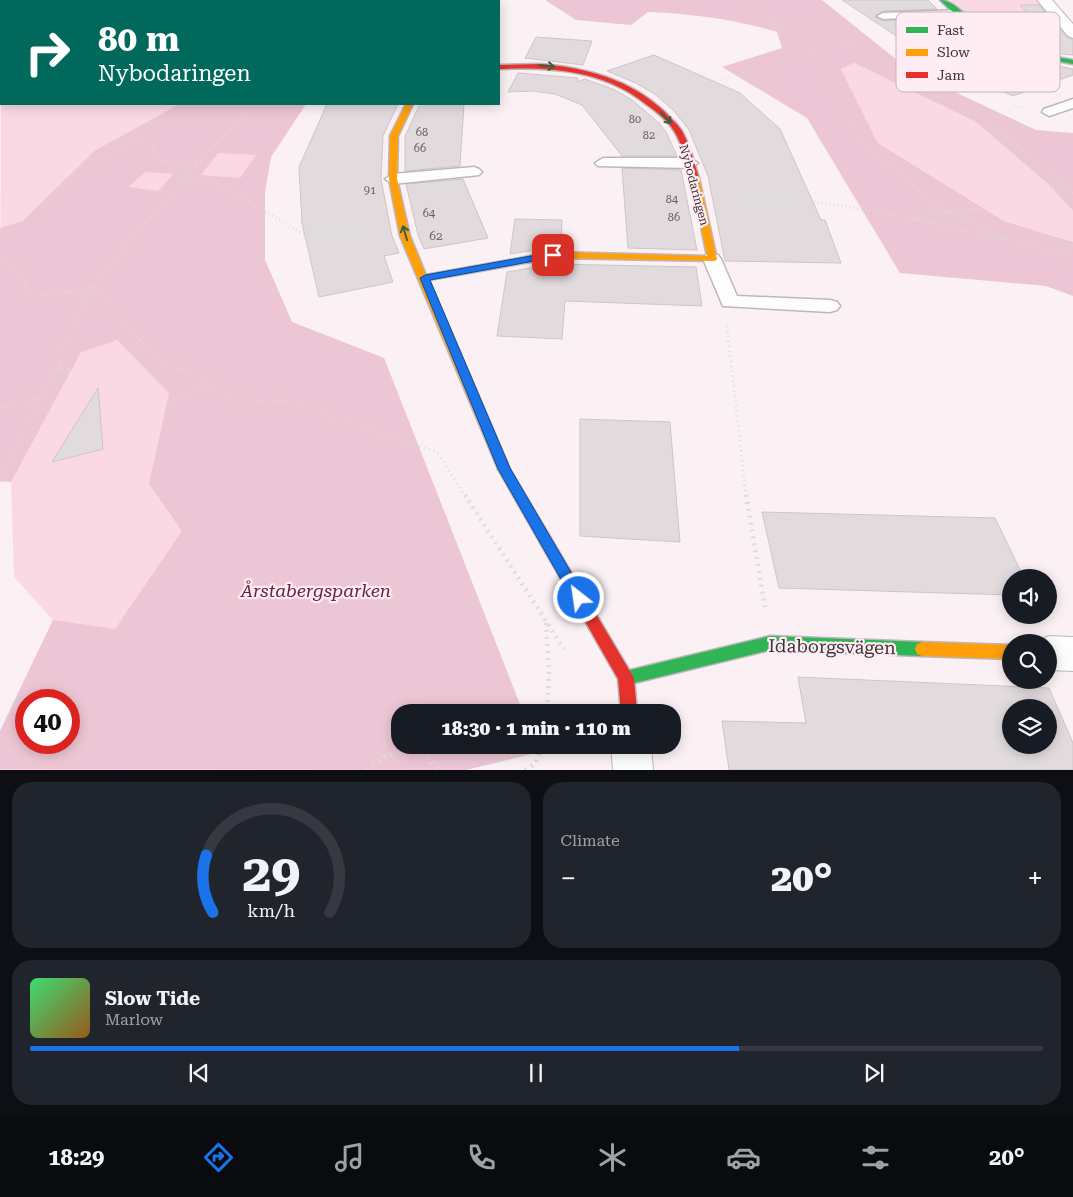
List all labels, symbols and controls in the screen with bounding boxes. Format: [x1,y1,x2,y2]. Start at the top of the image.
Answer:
legend [896,12,1060,92]
text: 80 m [98,19,180,60]
icon: right [15,20,80,85]
text: Fast [937,22,964,38]
text: Slow [937,44,970,60]
text: Nybodaringen [98,61,251,86]
one-way arrow [539,62,555,71]
text: Jam [937,67,965,83]
one-way arrow [660,111,671,124]
house number: 80 [629,113,641,126]
house number: 68 [416,126,428,139]
house number: 82 [643,129,655,142]
house number: 66 [414,142,426,155]
street label: Nybodaringen [676,143,712,227]
house number: 91 [364,184,376,197]
house number: 84 [666,193,679,206]
house number: 64 [423,207,436,220]
house number: 86 [668,211,680,224]
one-way arrow [400,226,410,242]
house number: 62 [429,229,443,243]
pin [532,234,574,276]
icon: arrive [539,241,567,269]
map controls [1002,569,1057,754]
button: sound [1002,569,1057,624]
position arrow [552,571,604,623]
park label: Årstabergsparken [240,580,391,601]
button: search [1002,634,1057,689]
street label: Idaborgsvägen [768,635,896,658]
speed limit sign: 40 [15,689,80,754]
button: layers [1002,699,1057,754]
text: 18:30 · 1 min · 110 m [441,717,631,740]
text: Climate [561,831,620,850]
text: 29 [242,843,300,904]
text: 20° [771,856,833,900]
text: − [561,862,576,895]
text: + [1027,862,1043,895]
text: km/h [247,900,296,921]
text: Slow Tide [105,987,200,1010]
text: Marlow [105,1010,163,1029]
icon: previous [185,1059,213,1087]
icon: pause [522,1059,550,1087]
icon: next [860,1059,888,1087]
icon: directions [201,1140,236,1175]
icon: music [332,1140,367,1175]
icon: phone [464,1140,499,1175]
icon: climate [595,1140,630,1175]
icon: car [726,1140,761,1175]
icon: filters [858,1140,893,1175]
text: 18:29 [48,1145,104,1170]
text: 20° [989,1145,1025,1170]

